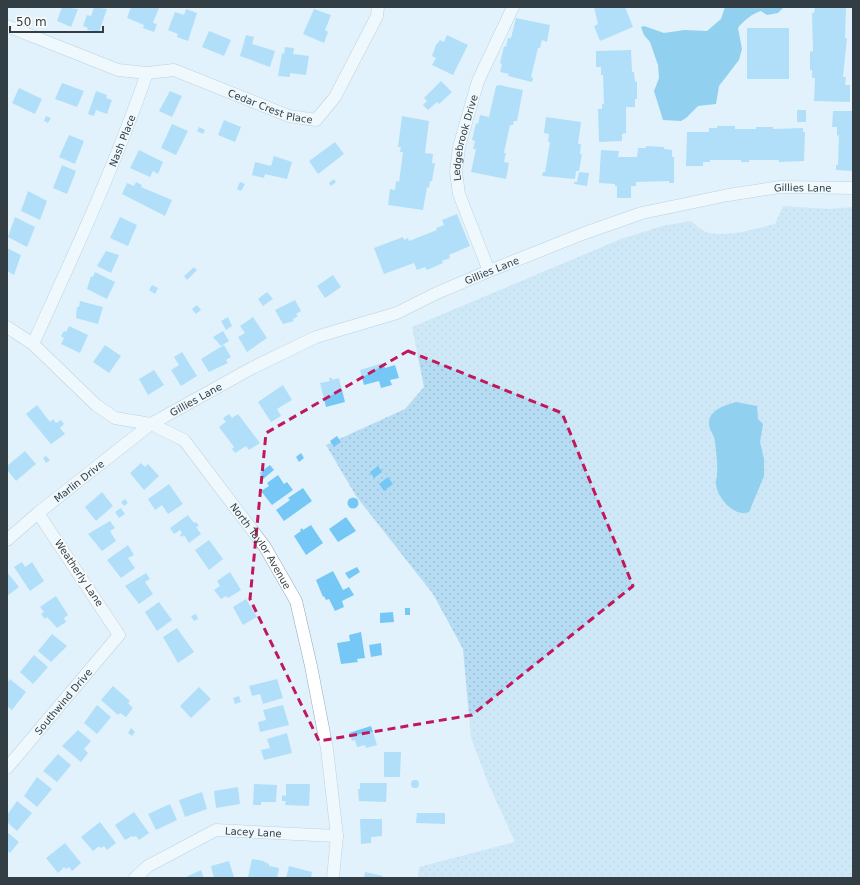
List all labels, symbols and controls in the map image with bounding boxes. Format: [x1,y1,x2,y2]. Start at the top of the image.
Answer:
scale bar [10,8,103,34]
text: 50 m [16,15,47,29]
street label: Cedar Crest Place [227,87,313,125]
street label: Ledgebrook Drive [450,93,479,182]
street label: Nash Place [107,113,137,168]
street label: Gillies Lane [773,181,832,193]
street label: Gillies Lane [463,254,520,286]
street label: Gillies Lane [168,380,224,418]
street label: Marlin Drive [52,458,106,504]
street label: North Taylor Avenue [228,501,293,591]
street label: Weatherly Lane [53,538,105,608]
street label: Southwind Drive [32,666,94,737]
street label: Lacey Lane [225,825,282,839]

